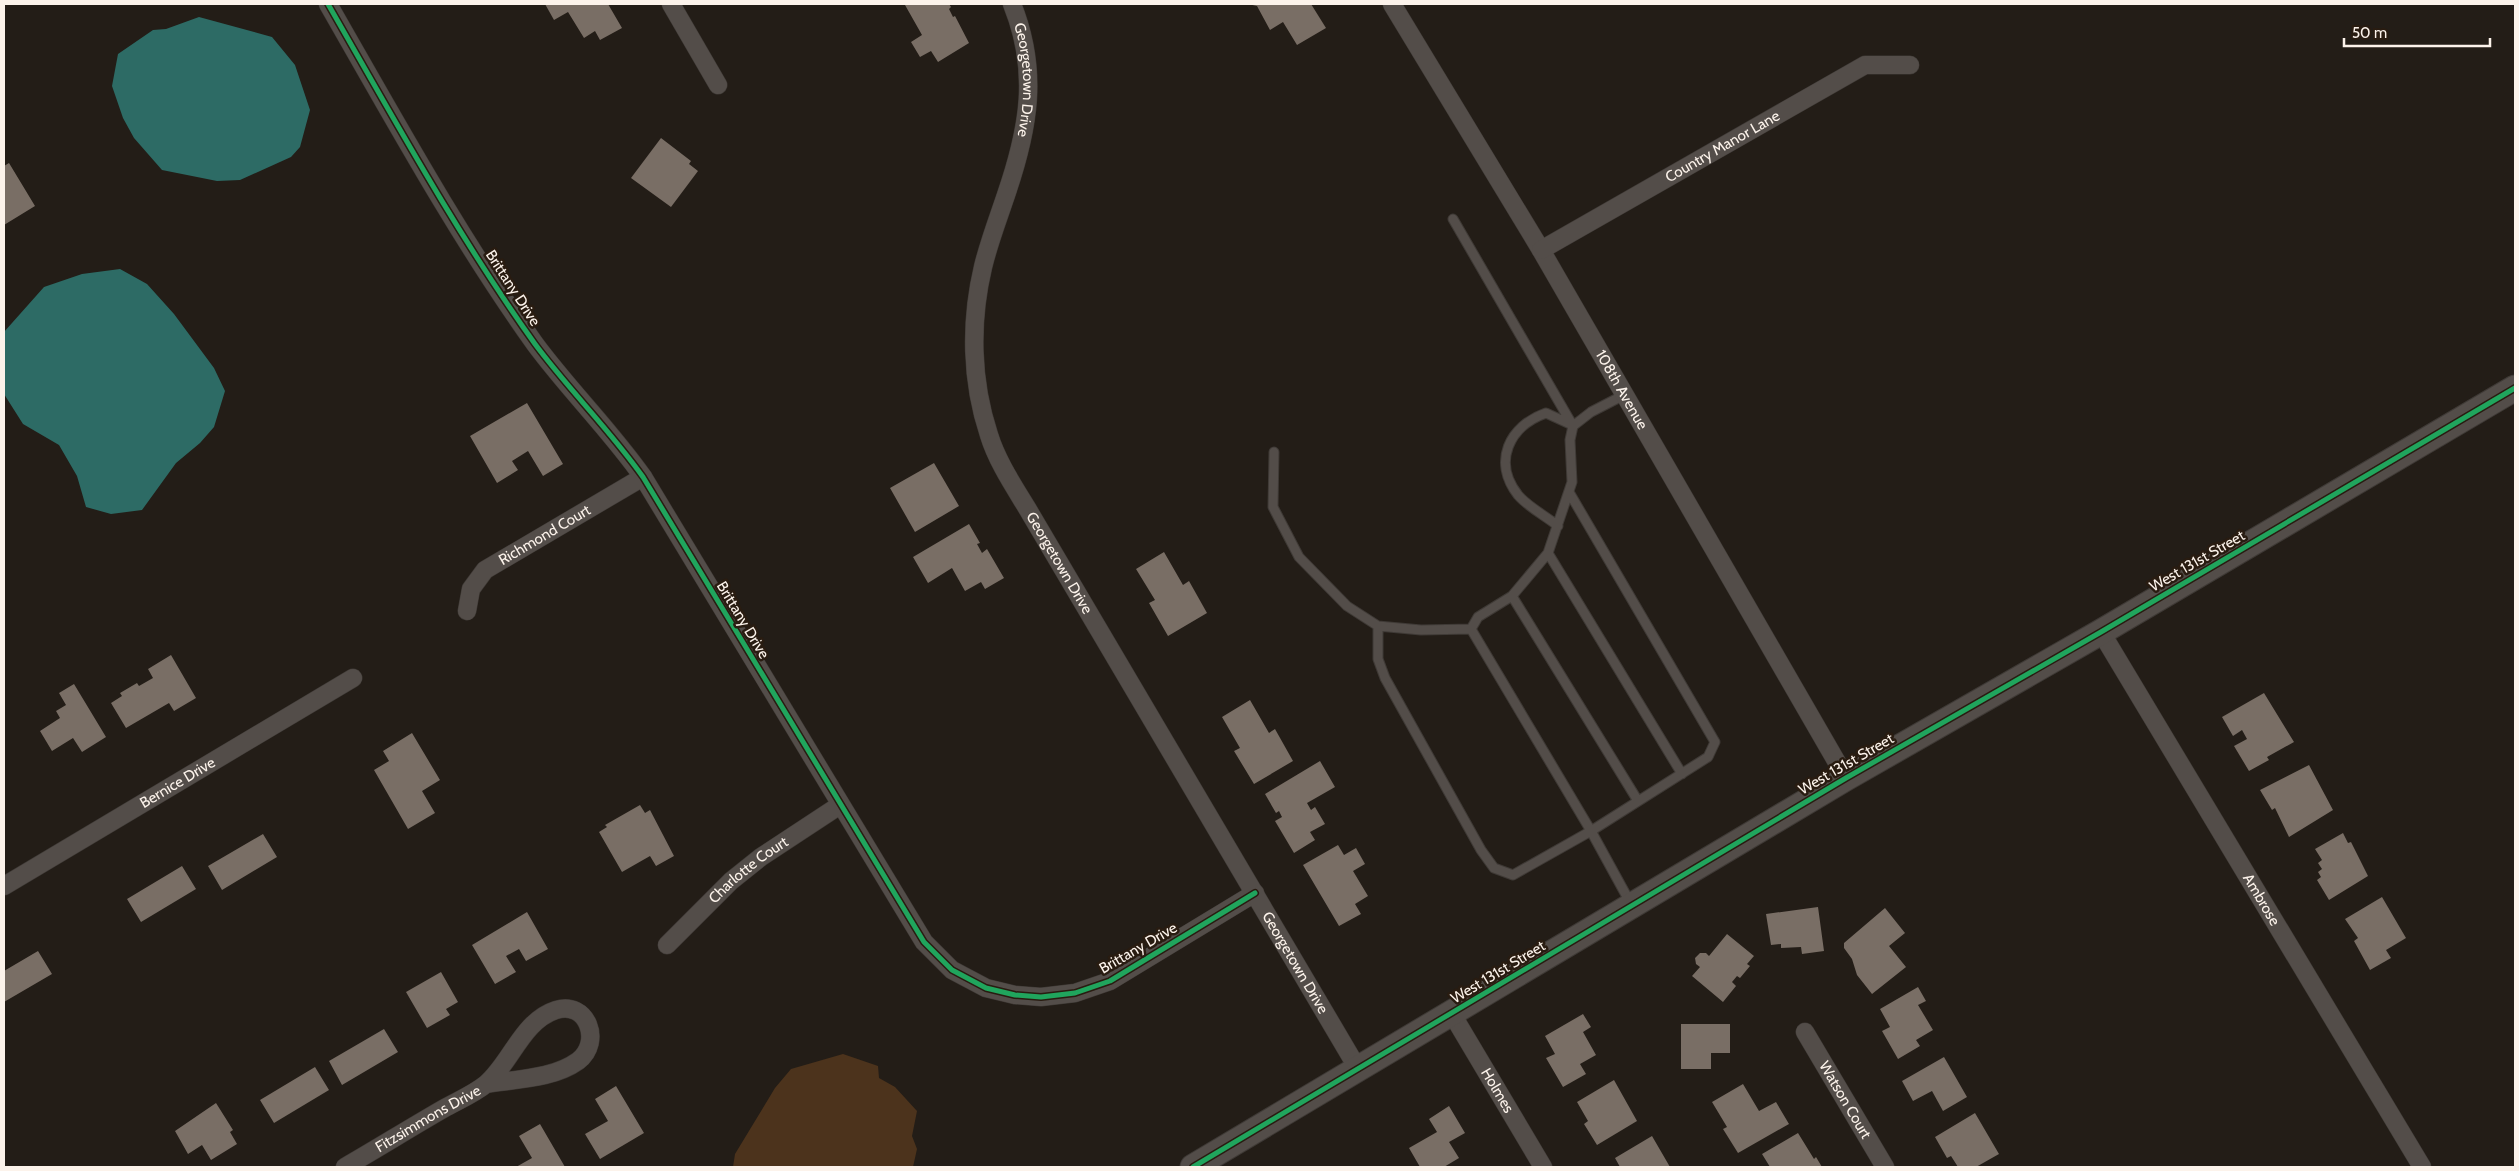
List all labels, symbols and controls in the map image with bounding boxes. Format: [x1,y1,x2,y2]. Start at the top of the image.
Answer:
scale bar [2344,15,2490,47]
street label: Georgetown Drive [1010,21,1037,139]
text: 50 m [2352,24,2387,42]
street label: Country Manor Lane [1662,106,1783,186]
street label: Brittany Drive [482,247,544,330]
street label: 108th Avenue [1592,347,1652,433]
street label: Richmond Court [495,501,594,569]
street label: Georgetown Drive [1022,509,1097,617]
street label: West 131st Street [2146,526,2248,596]
street label: Brittany Drive [713,578,773,662]
street label: West 131st Street [1795,729,1897,799]
street label: Bernice Drive [137,753,219,812]
street label: Charlotte Court [705,833,792,907]
street label: Ambrose [2239,870,2284,929]
street label: Georgetown Drive [1258,908,1332,1017]
street label: Brittany Drive [1096,918,1180,978]
street label: West 131st Street [1447,937,1549,1007]
street label: Watson Court [1815,1058,1875,1142]
street label: Holmes [1477,1065,1518,1116]
street label: Fitzsimmons Drive [372,1081,484,1156]

